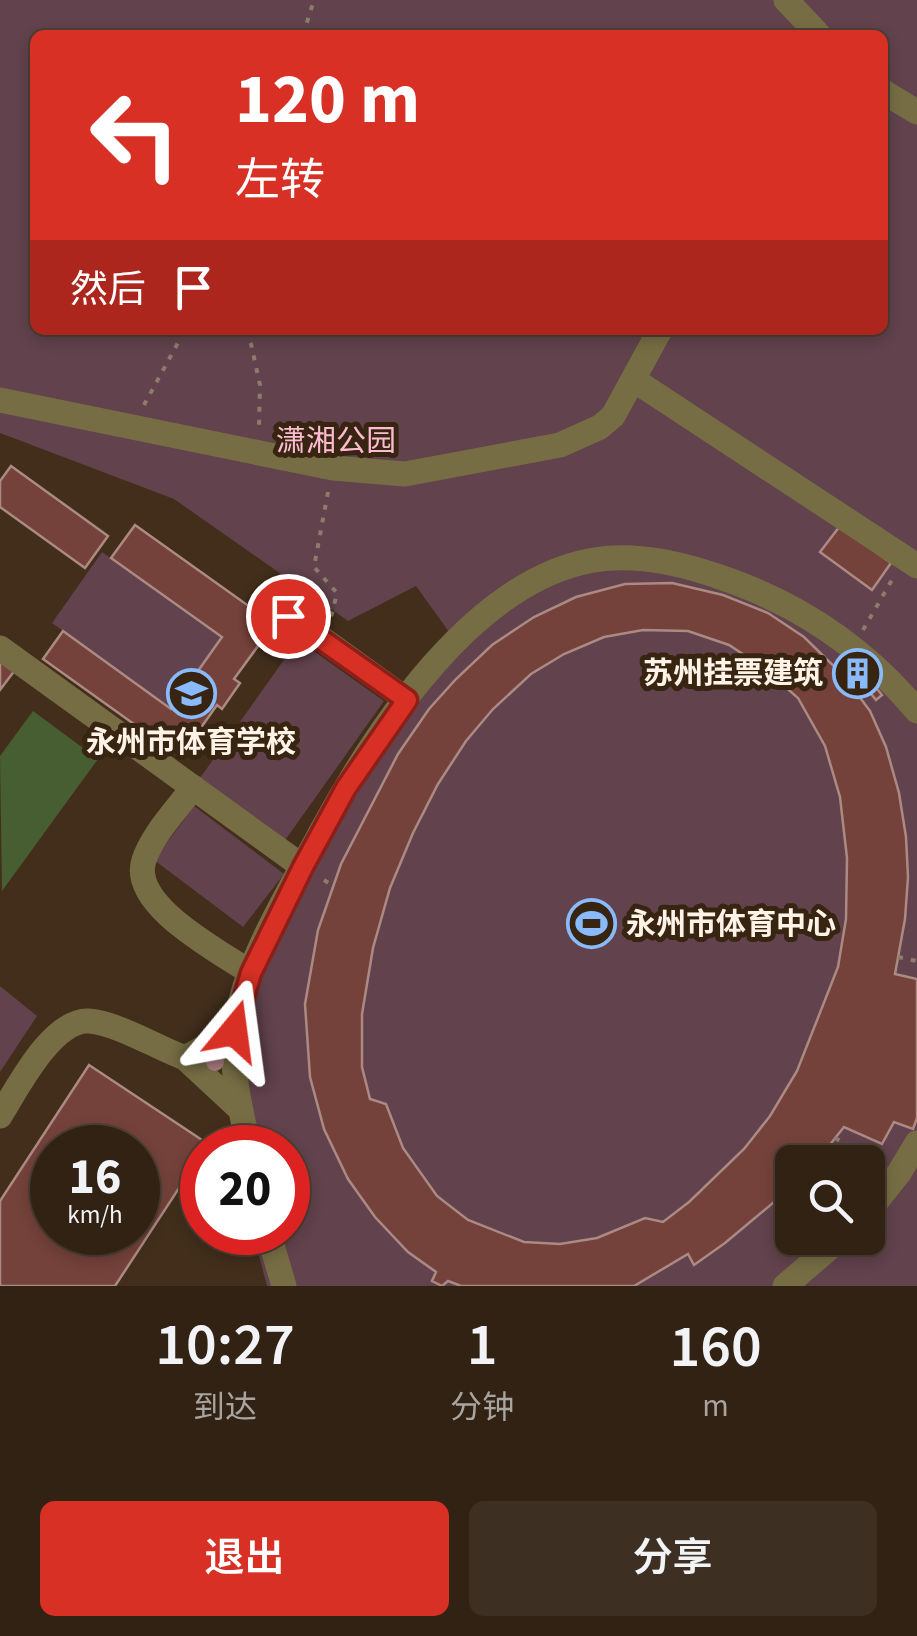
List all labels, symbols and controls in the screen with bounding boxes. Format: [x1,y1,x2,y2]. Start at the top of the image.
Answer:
text: 120 m [235,50,420,150]
icon: left [70,70,200,200]
text: 左转 [235,149,325,213]
icon: arrive [166,260,221,315]
text: 然后 [70,263,146,317]
park label: 潇湘公园 [276,420,396,463]
pin [246,574,331,659]
icon: arrive [261,589,316,644]
building icon: 苏州挂票建筑 [832,647,884,699]
place label: 苏州挂票建筑 [643,652,823,695]
school or university icon: 永州市体育学校 [165,667,217,719]
place label: 永州市体育学校 [86,721,296,764]
sports icon: 永州市体育中心 [565,898,617,950]
place label: 永州市体育中心 [626,903,836,946]
position arrow [182,979,286,1083]
speed limit sign: 20 [180,1125,310,1255]
text: 16 [69,1142,121,1213]
map controls [775,1145,885,1255]
button: search [775,1145,885,1255]
text: km/h [67,1197,123,1233]
text: 10:27 [155,1303,295,1388]
text: 1 [467,1303,498,1388]
text: 160 [669,1305,762,1390]
text: m [702,1383,729,1429]
text: 到达 [193,1385,257,1431]
text: 分钟 [450,1385,514,1431]
button: 退出 [40,1501,449,1616]
button: 分享 [469,1501,877,1616]

